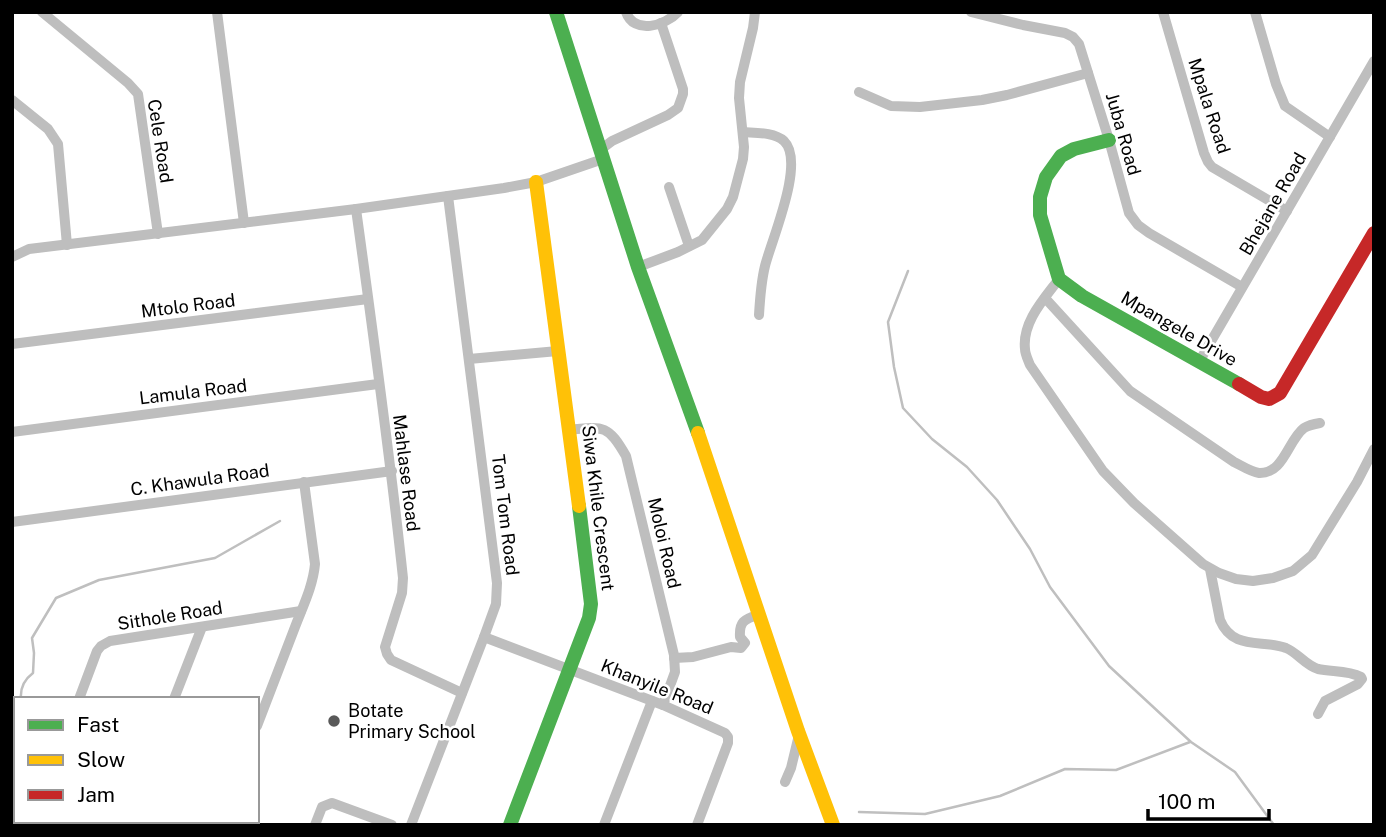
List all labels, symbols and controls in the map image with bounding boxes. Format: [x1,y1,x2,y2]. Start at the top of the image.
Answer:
street label: Mpala Road [1184,56,1235,156]
street label: Juba Road [1102,90,1145,178]
street label: Cele Road [144,97,177,184]
street label: Bhejane Road [1235,149,1310,259]
street label: Mpangele Drive [1117,287,1241,370]
street label: Mtolo Road [140,289,236,322]
street label: Lamula Road [138,374,248,409]
street label: Mahlase Road [389,413,424,533]
street label: Siwa Khile Crescent [578,424,619,592]
street label: Tom Tom Road [488,453,523,577]
street label: C. Khawula Road [129,459,271,500]
street label: Moloi Road [644,495,685,590]
street label: Sithole Road [116,597,224,634]
street label: Khanyile Road [598,655,716,719]
legend [14,697,259,823]
place label: Botate Primary School [348,700,476,742]
text: Fast [77,712,119,737]
marker: Botate Primary School [326,713,342,729]
text: Slow [77,747,125,772]
scale bar [1148,778,1269,822]
text: Jam [77,782,115,807]
text: 100 m [1158,789,1215,814]

